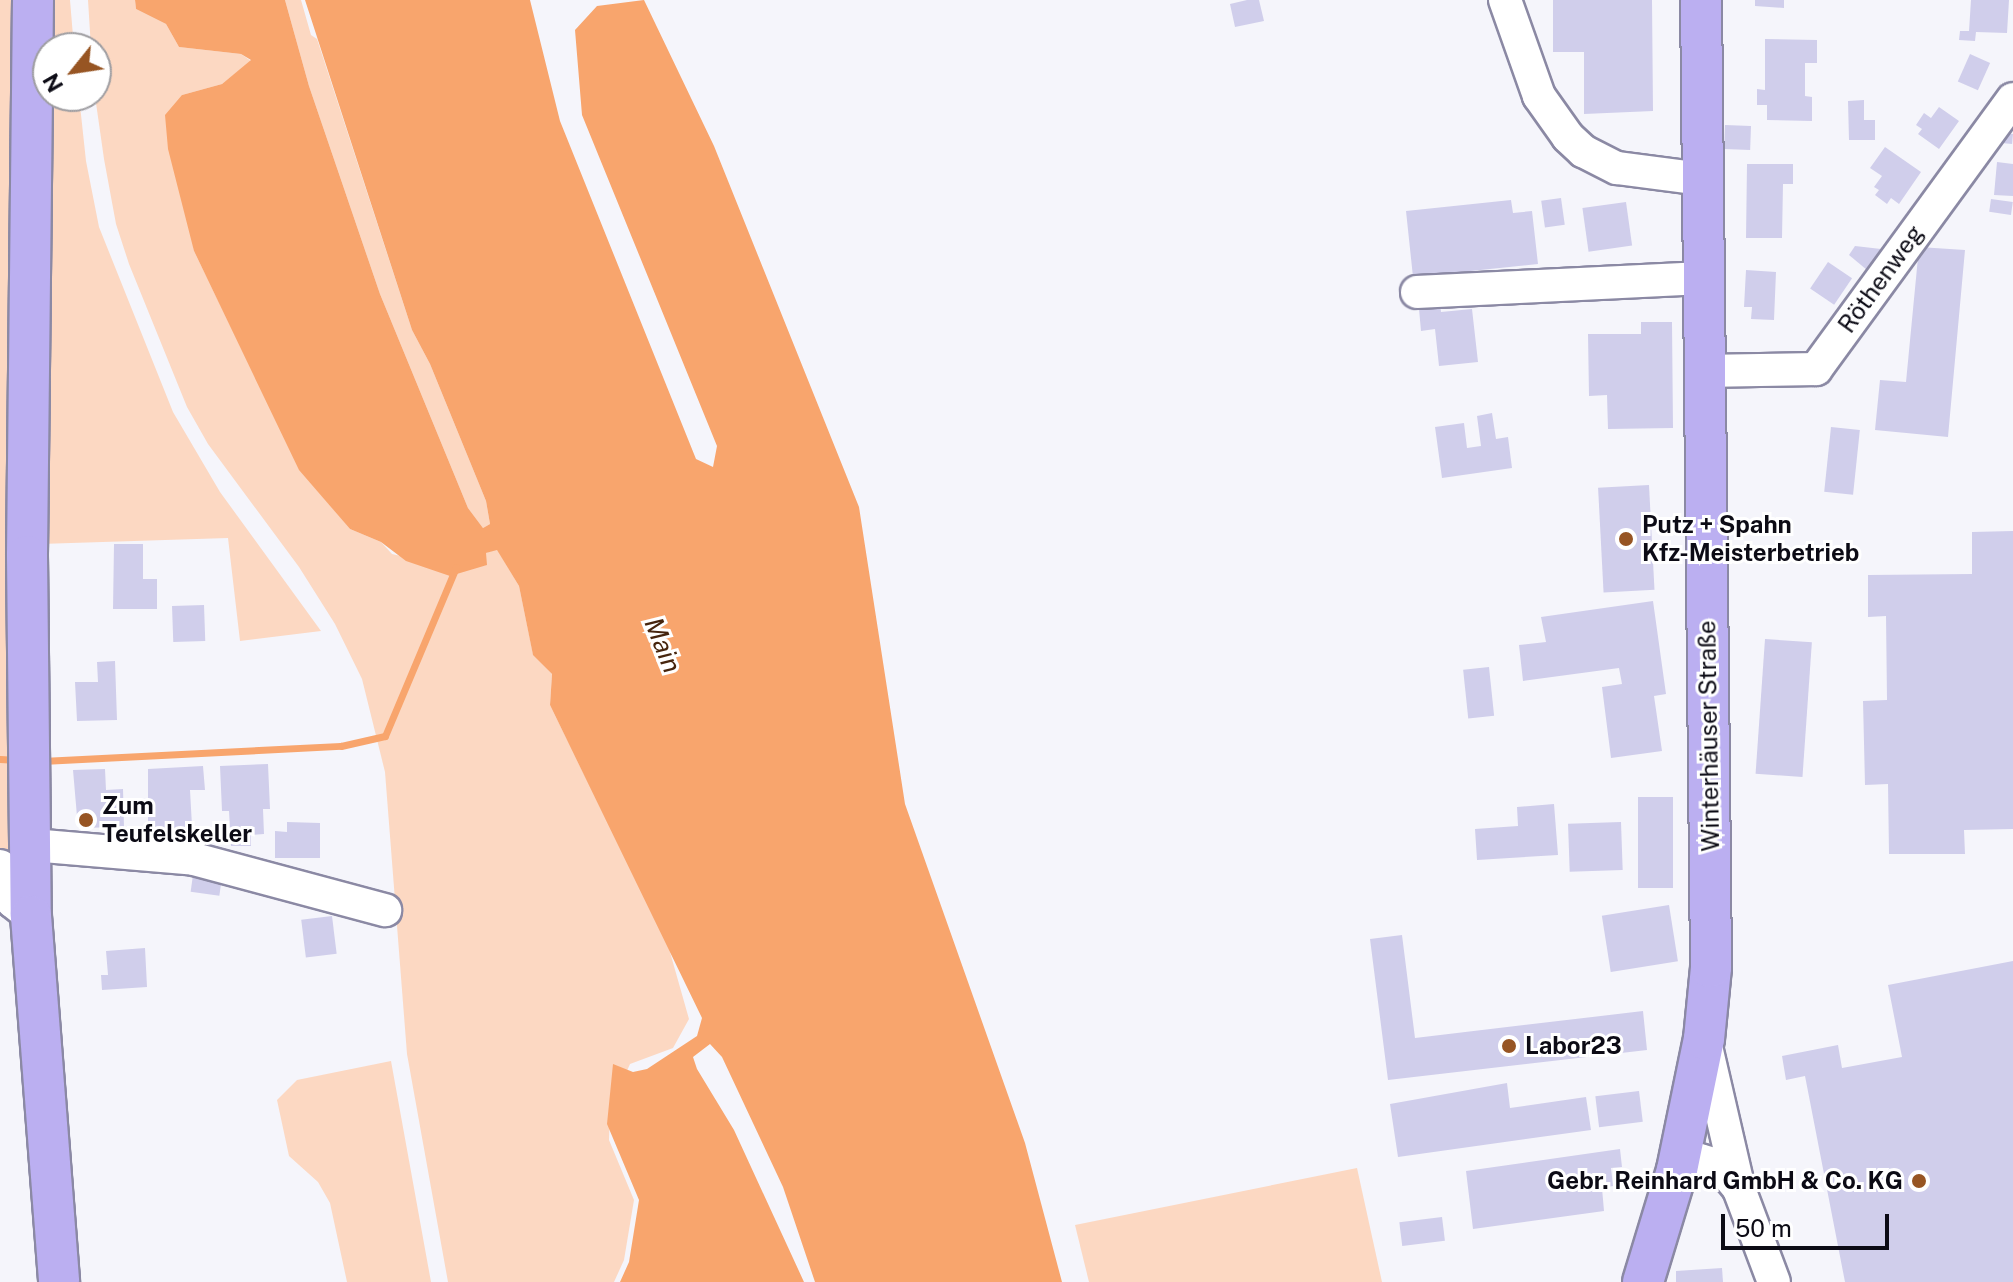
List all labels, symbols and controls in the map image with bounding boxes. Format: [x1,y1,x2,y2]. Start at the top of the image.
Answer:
north arrow [32,32,112,112]
text: N [37,69,69,97]
street label: Röthenweg [1832,220,1930,338]
place label: Putz + Spahn Kfz-Meisterbetrieb [1642,511,1859,567]
marker: Putz + Spahn Kfz-Meisterbetrieb [1617,530,1635,548]
water label: Main [638,613,688,677]
street label: Winterhäuser Straße [1693,620,1725,852]
place label: Zum Teufelskeller [102,792,252,848]
marker: Zum Teufelskeller [77,811,95,829]
place label: Labor23 [1525,1032,1622,1060]
marker: Labor23 [1500,1037,1518,1055]
place label: Gebr. Reinhard GmbH & Co. KG [1547,1167,1903,1195]
marker: Gebr. Reinhard GmbH & Co. KG [1910,1172,1928,1190]
scale bar [1725,1198,1893,1248]
text: 50 m [1735,1214,1792,1242]

